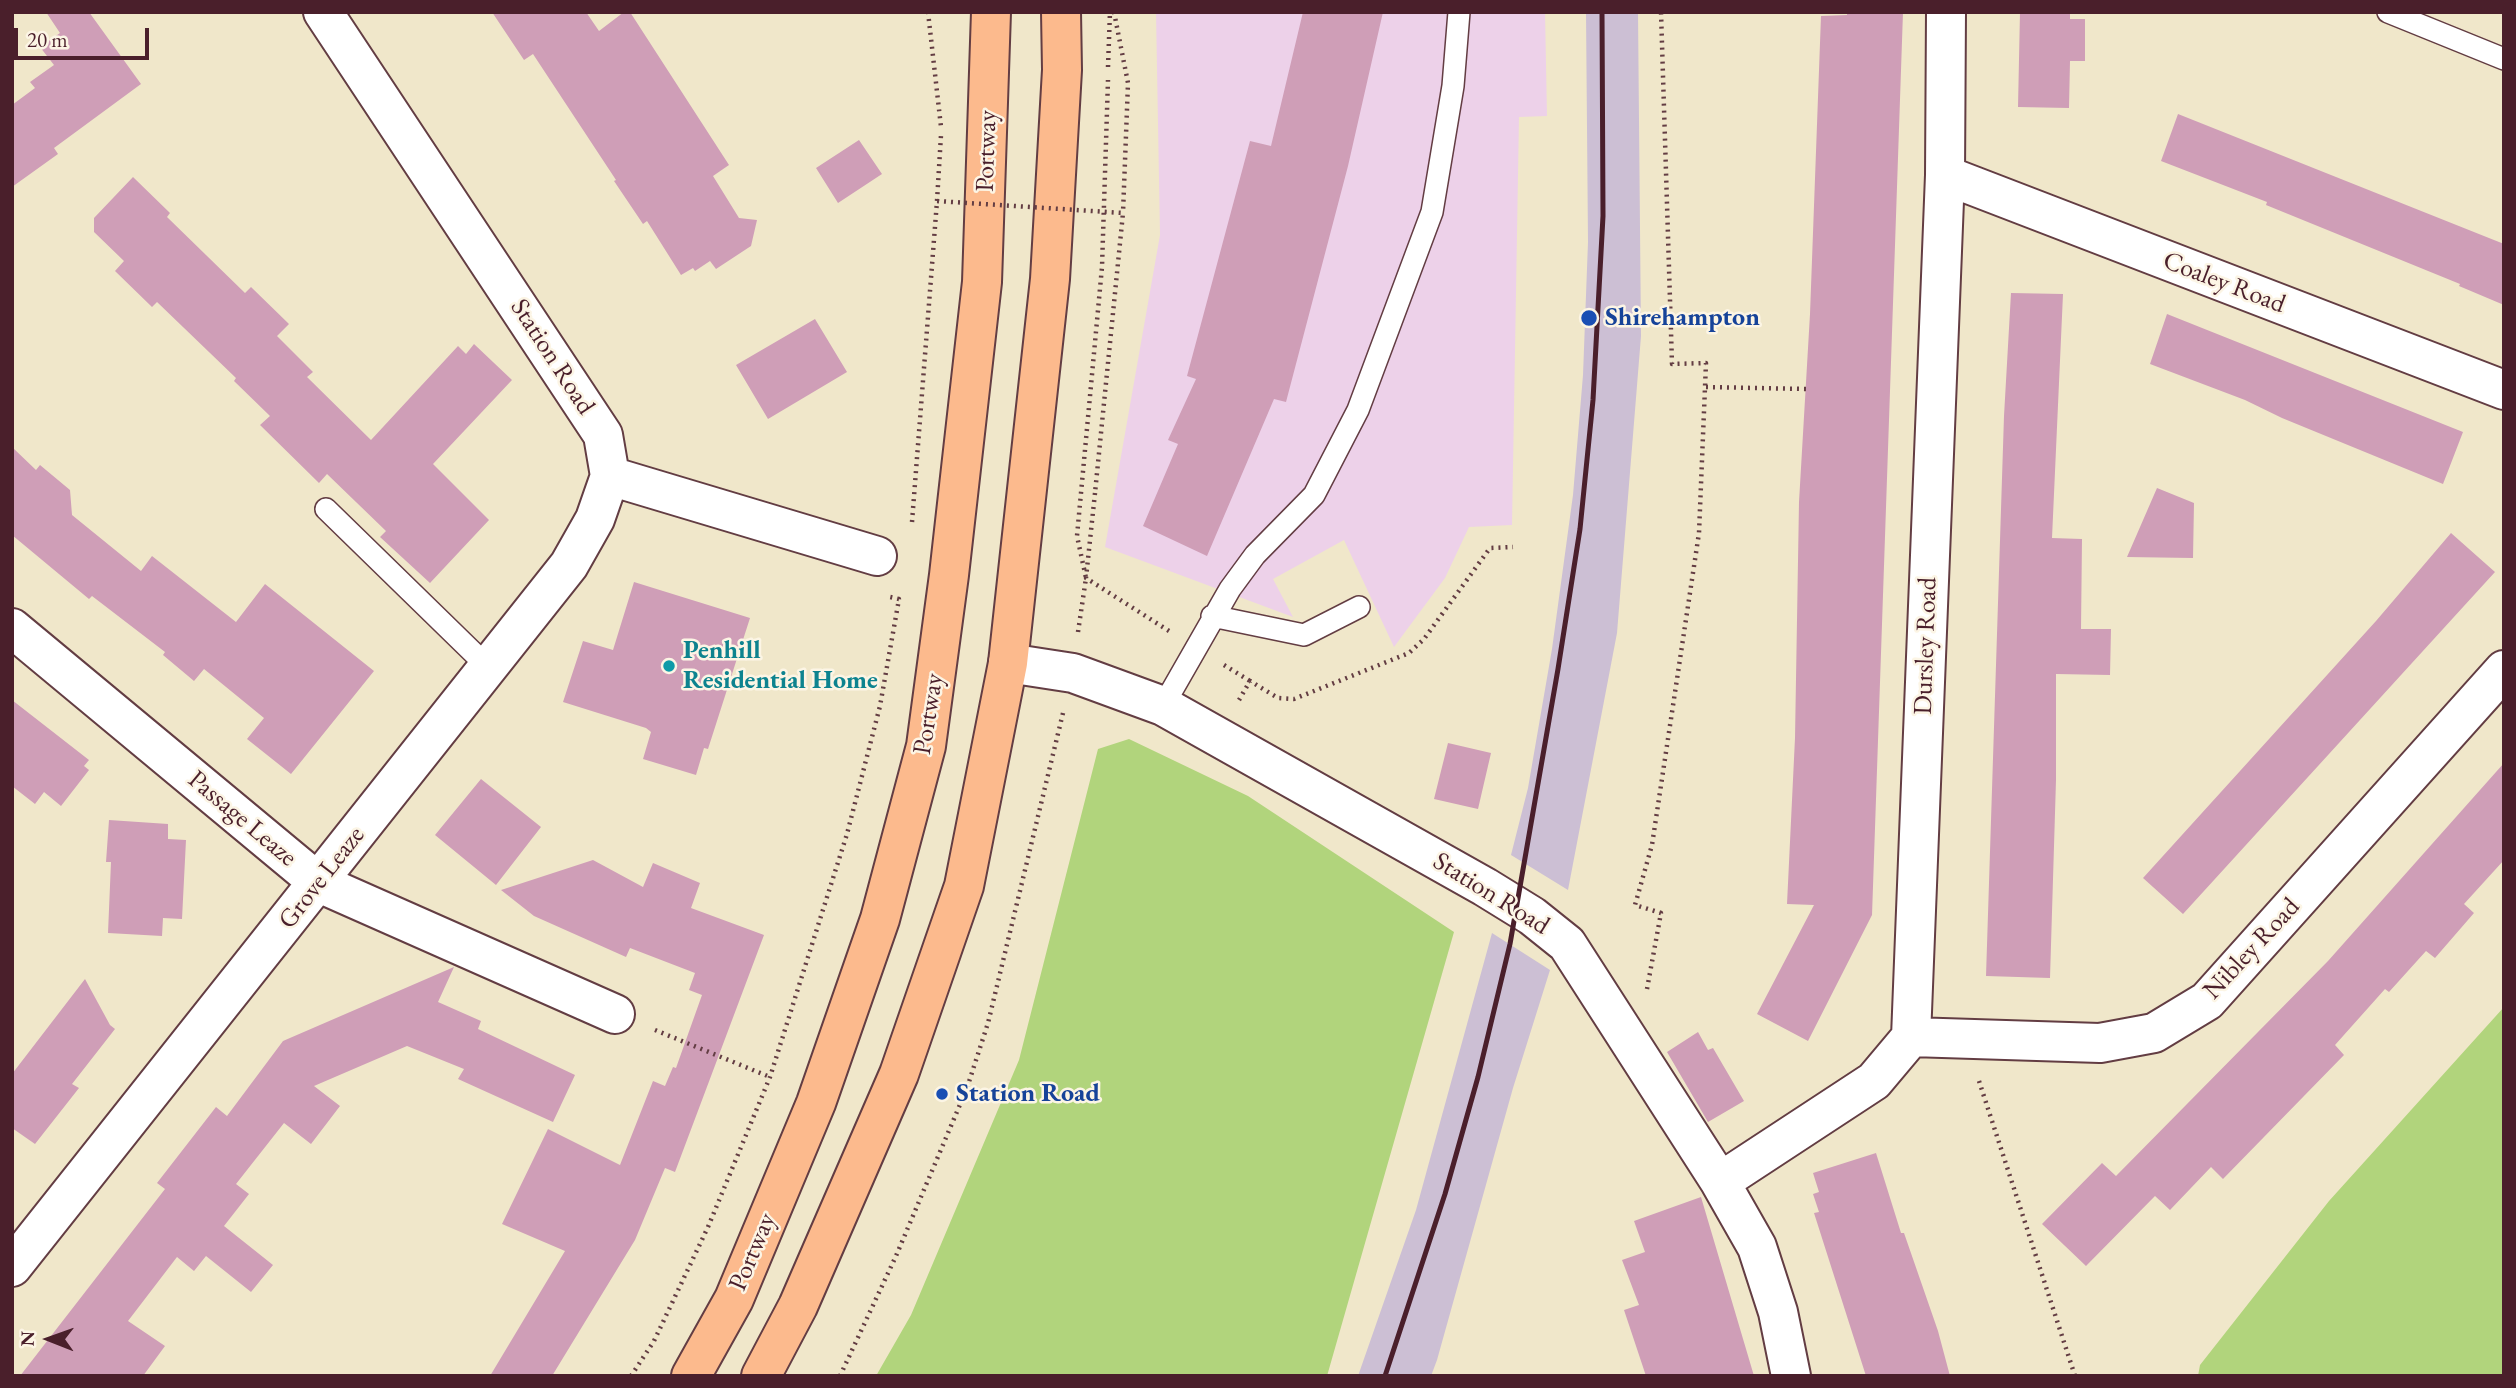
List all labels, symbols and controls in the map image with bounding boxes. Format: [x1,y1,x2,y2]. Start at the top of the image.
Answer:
scale bar [18,14,152,58]
text: 20 m [27,26,68,53]
street label: Portway [970,110,1004,192]
street label: Coaley Road [2158,245,2290,321]
street label: Station Road [503,293,601,421]
place label: Shirehampton [1605,302,1760,334]
marker: Shirehampton [1579,308,1599,328]
street label: Dursley Road [1908,577,1944,715]
place label: Penhill Residential Home [683,635,878,696]
marker: Penhill Residential Home [661,658,677,674]
street label: Portway [907,671,951,757]
street label: Passage Leaze [181,765,303,873]
street label: Grove Leaze [272,821,372,935]
street label: Station Road [1427,846,1555,942]
street label: Nibley Road [2197,892,2307,1006]
place label: Station Road [956,1078,1100,1110]
marker: Station Road [934,1086,950,1102]
street label: Portway [723,1208,783,1296]
north arrow [14,1304,84,1374]
text: N [15,1331,40,1347]

